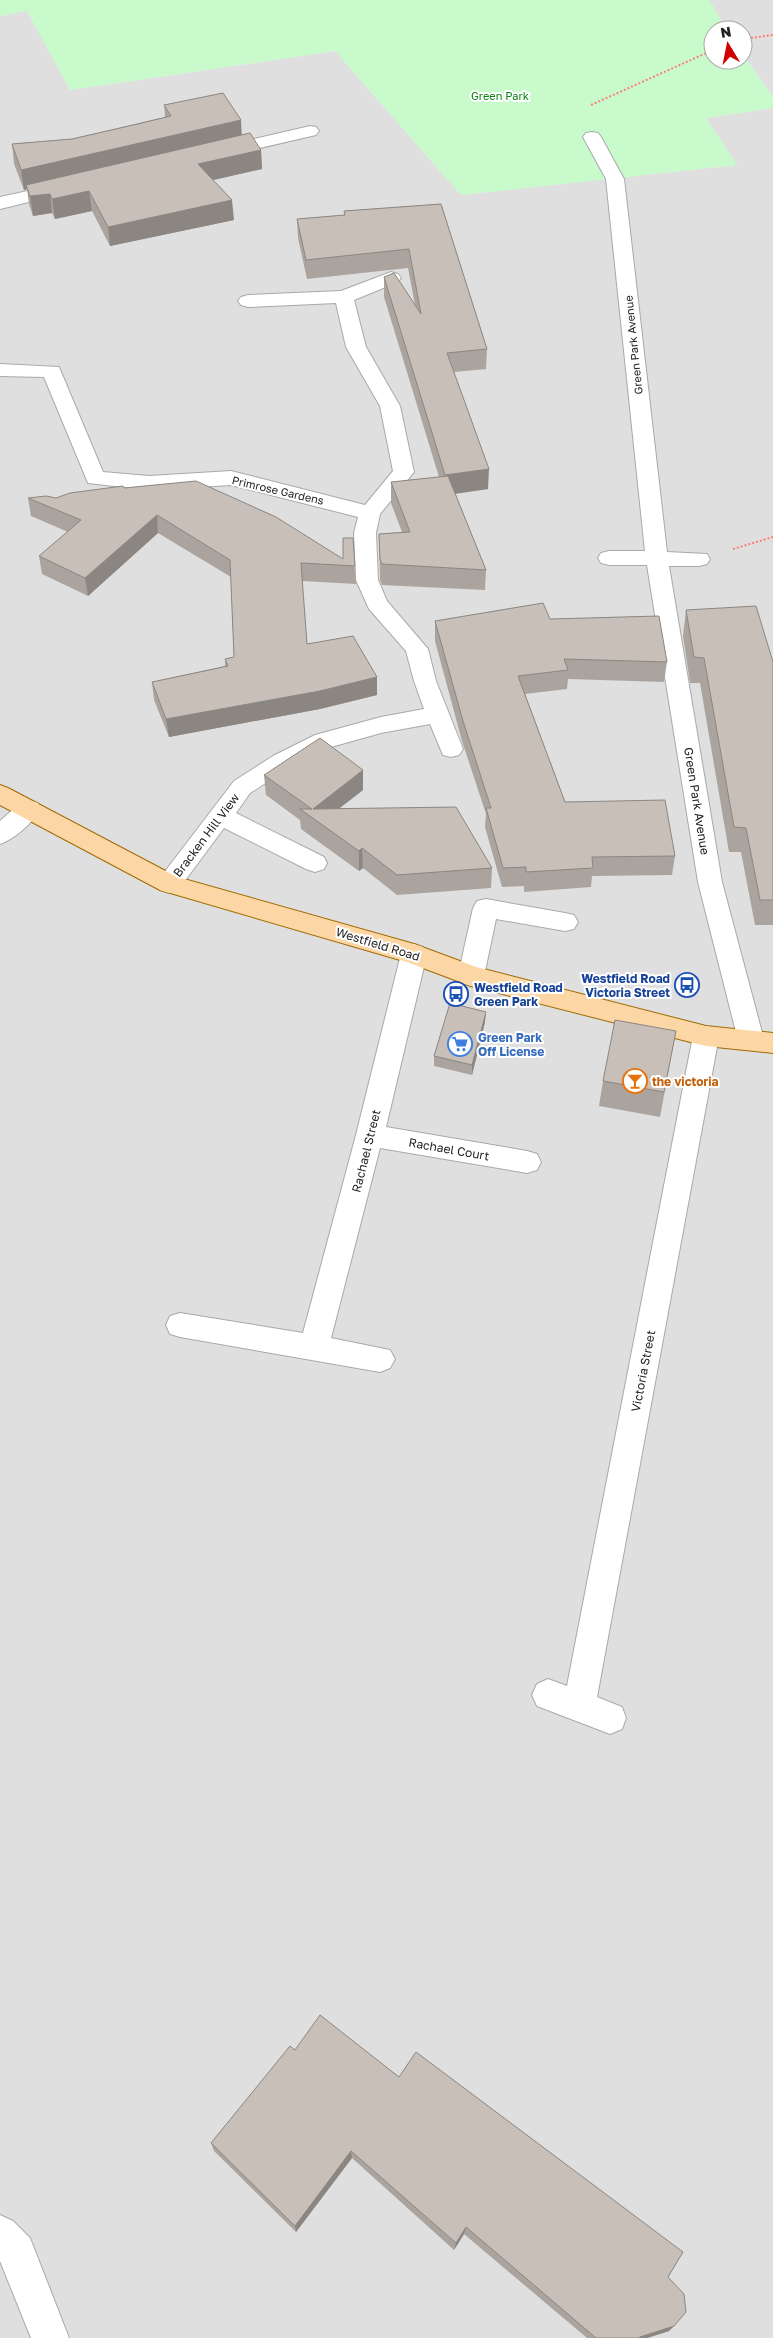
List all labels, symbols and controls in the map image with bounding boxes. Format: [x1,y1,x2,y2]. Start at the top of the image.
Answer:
north arrow [703,20,753,70]
text: N [719,22,732,41]
park label: Green Park [471,89,529,102]
street label: Green Park Avenue [621,295,645,395]
street label: Primrose Gardens [231,473,325,507]
street label: Green Park Avenue [681,746,713,856]
street label: Bracken Hill View [170,790,242,880]
street label: Westfield Road [334,924,422,964]
place label: Westfield Road Victoria Street [581,971,670,1000]
bus stop icon: Westfield Road Victoria Street [674,972,700,998]
place label: Westfield Road Green Park [474,980,563,1009]
bus stop icon: Westfield Road Green Park [443,981,469,1007]
place label: Green Park Off License [478,1030,544,1059]
supermarket icon: Green Park Off License [447,1031,473,1057]
bar icon: the victoria [622,1068,648,1094]
place label: the victoria [652,1074,718,1089]
street label: Rachael Street [348,1108,384,1194]
street label: Rachael Court [407,1135,491,1164]
street label: Victoria Street [628,1329,658,1413]

